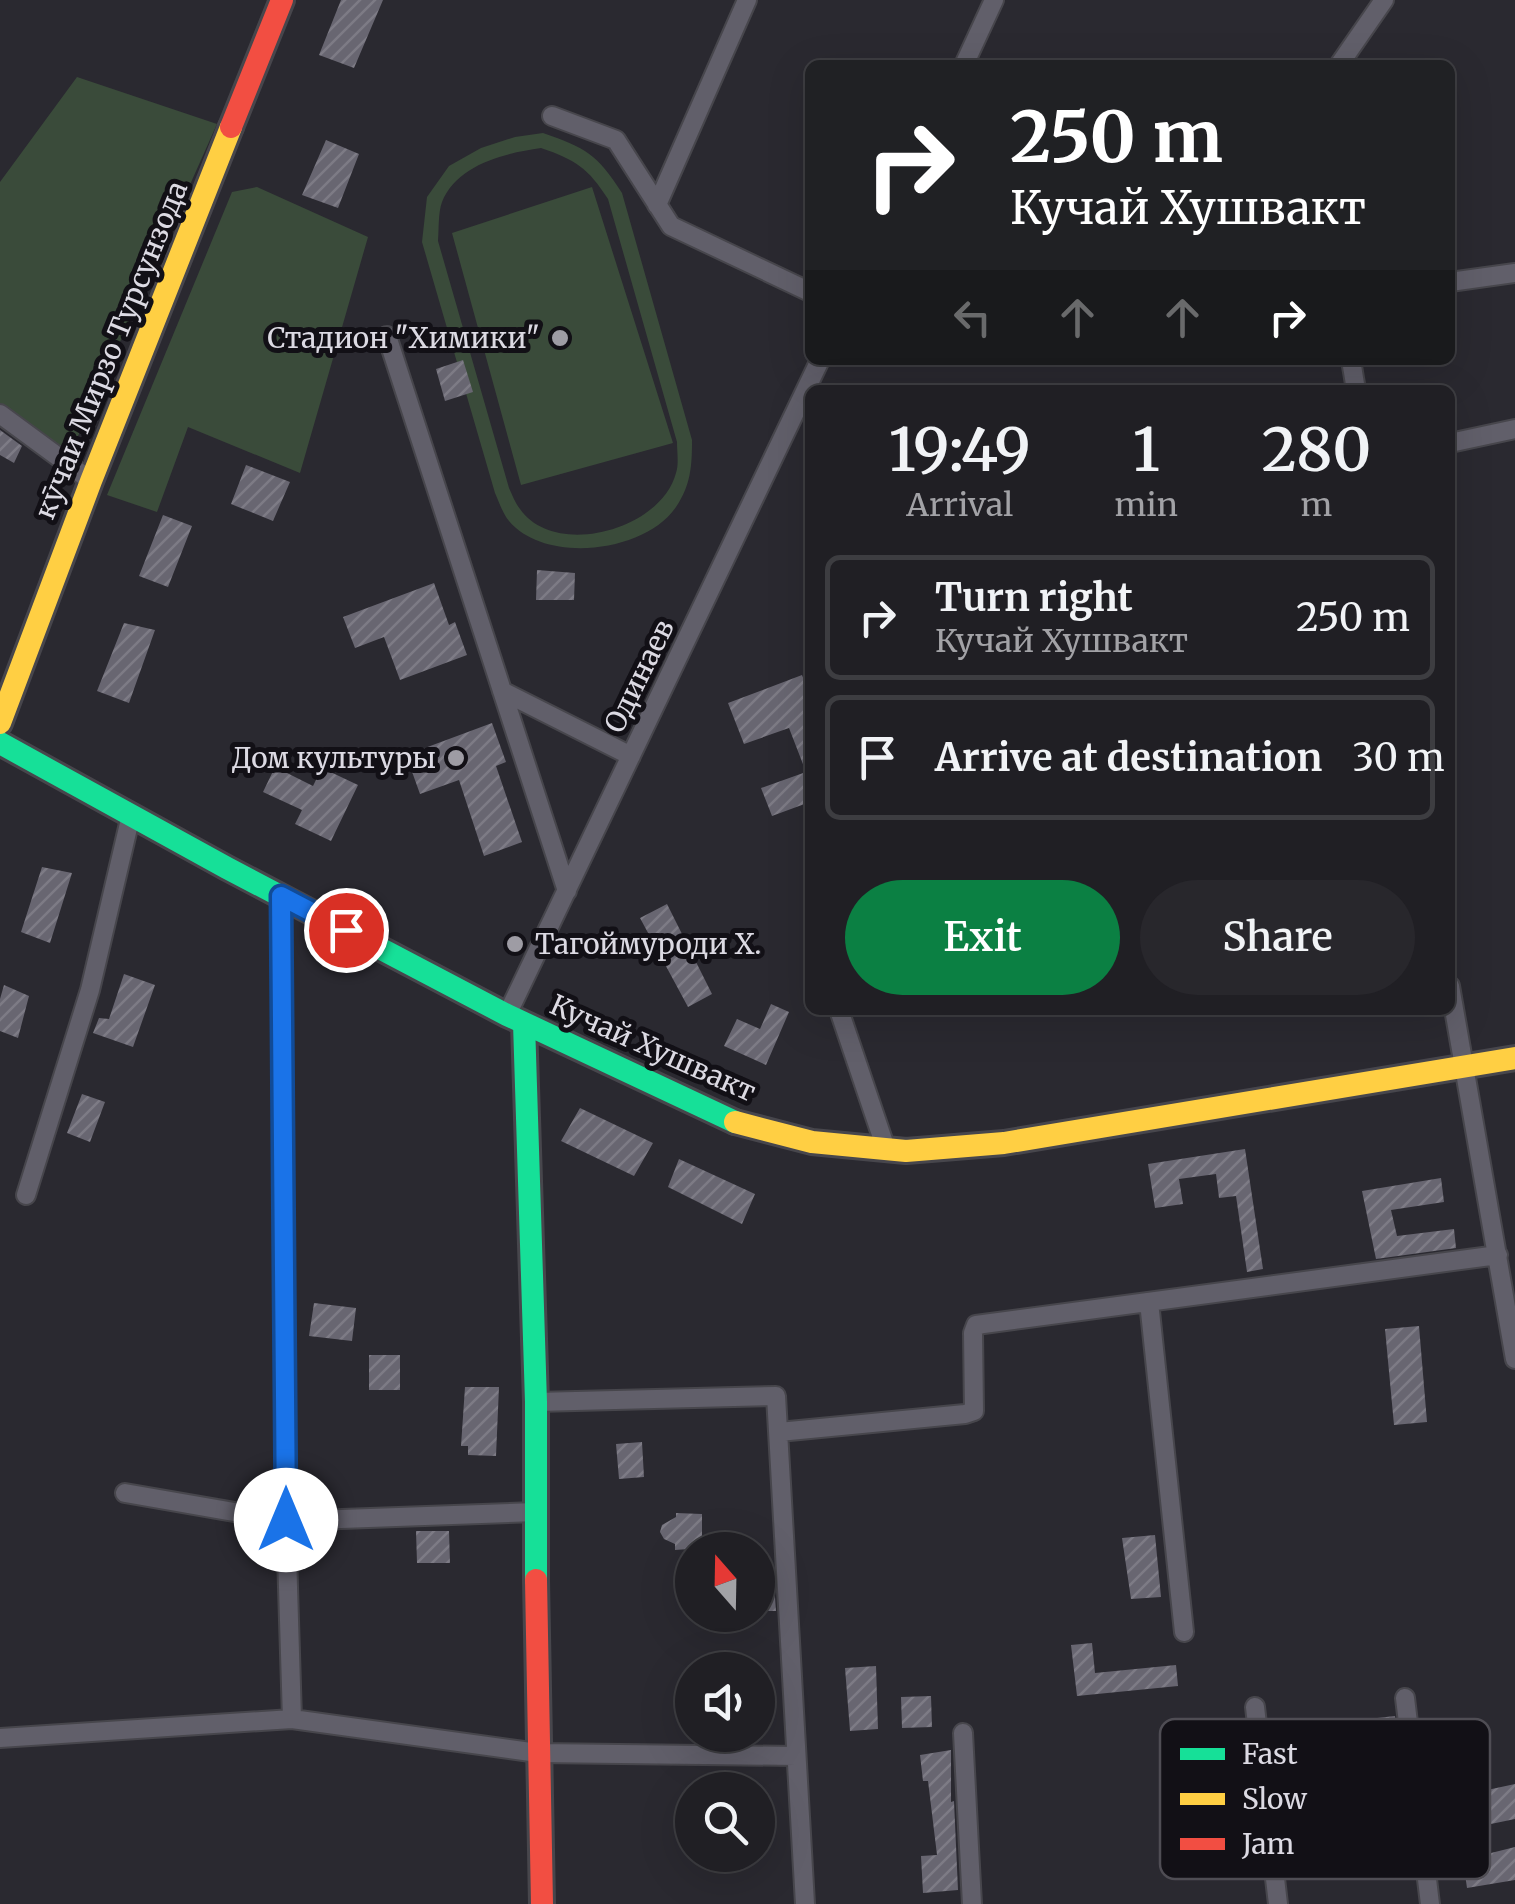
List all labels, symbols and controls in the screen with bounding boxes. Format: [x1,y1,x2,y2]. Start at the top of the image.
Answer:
text: 250 m [1010,93,1223,181]
icon: right [845,100,975,230]
street label: кӯчаи Мирзо Турсунзода [27,176,195,524]
text: Кучай Хушвакт [1010,180,1366,236]
icon: left [945,290,1000,345]
icon: ahead [1050,290,1105,345]
icon: ahead [1155,290,1210,345]
icon: right [1260,290,1315,345]
place label: Стадион "Химики" [267,320,540,356]
marker: Стадион "Химики" [549,327,571,349]
text: 19:49 [889,412,1031,487]
text: 1 [1132,412,1160,487]
text: 280 [1261,412,1371,487]
text: Arrival [906,485,1013,525]
text: min [1115,485,1178,525]
text: m [1301,485,1332,525]
text: Turn right [935,574,1133,621]
icon: right [850,590,905,645]
text: 250 m [1296,594,1410,641]
street label: Одинаев [596,613,682,739]
text: Кучай Хушвакт [935,621,1188,661]
icon: arrive [850,730,905,785]
text: Arrive at destination [935,734,1322,781]
text: 30 m [1352,734,1445,781]
place label: Дом культуры [232,740,436,776]
marker: Дом культуры [445,747,467,769]
button: Exit [845,880,1120,995]
button: Share [1140,880,1415,995]
pin [304,888,389,973]
icon: arrive [319,903,374,958]
place label: Тагоймуроди Х. [535,926,761,962]
marker: Тагоймуроди Х. [504,933,526,955]
street label: Кучай Хушвакт [544,986,762,1110]
position arrow [234,1468,338,1572]
north arrow [675,1532,775,1632]
map controls [675,1532,775,1872]
button: sound [675,1652,775,1752]
legend [1160,1719,1490,1879]
text: Fast [1242,1736,1298,1772]
button: search [675,1772,775,1872]
text: Slow [1242,1781,1307,1817]
text: Jam [1241,1826,1295,1862]

